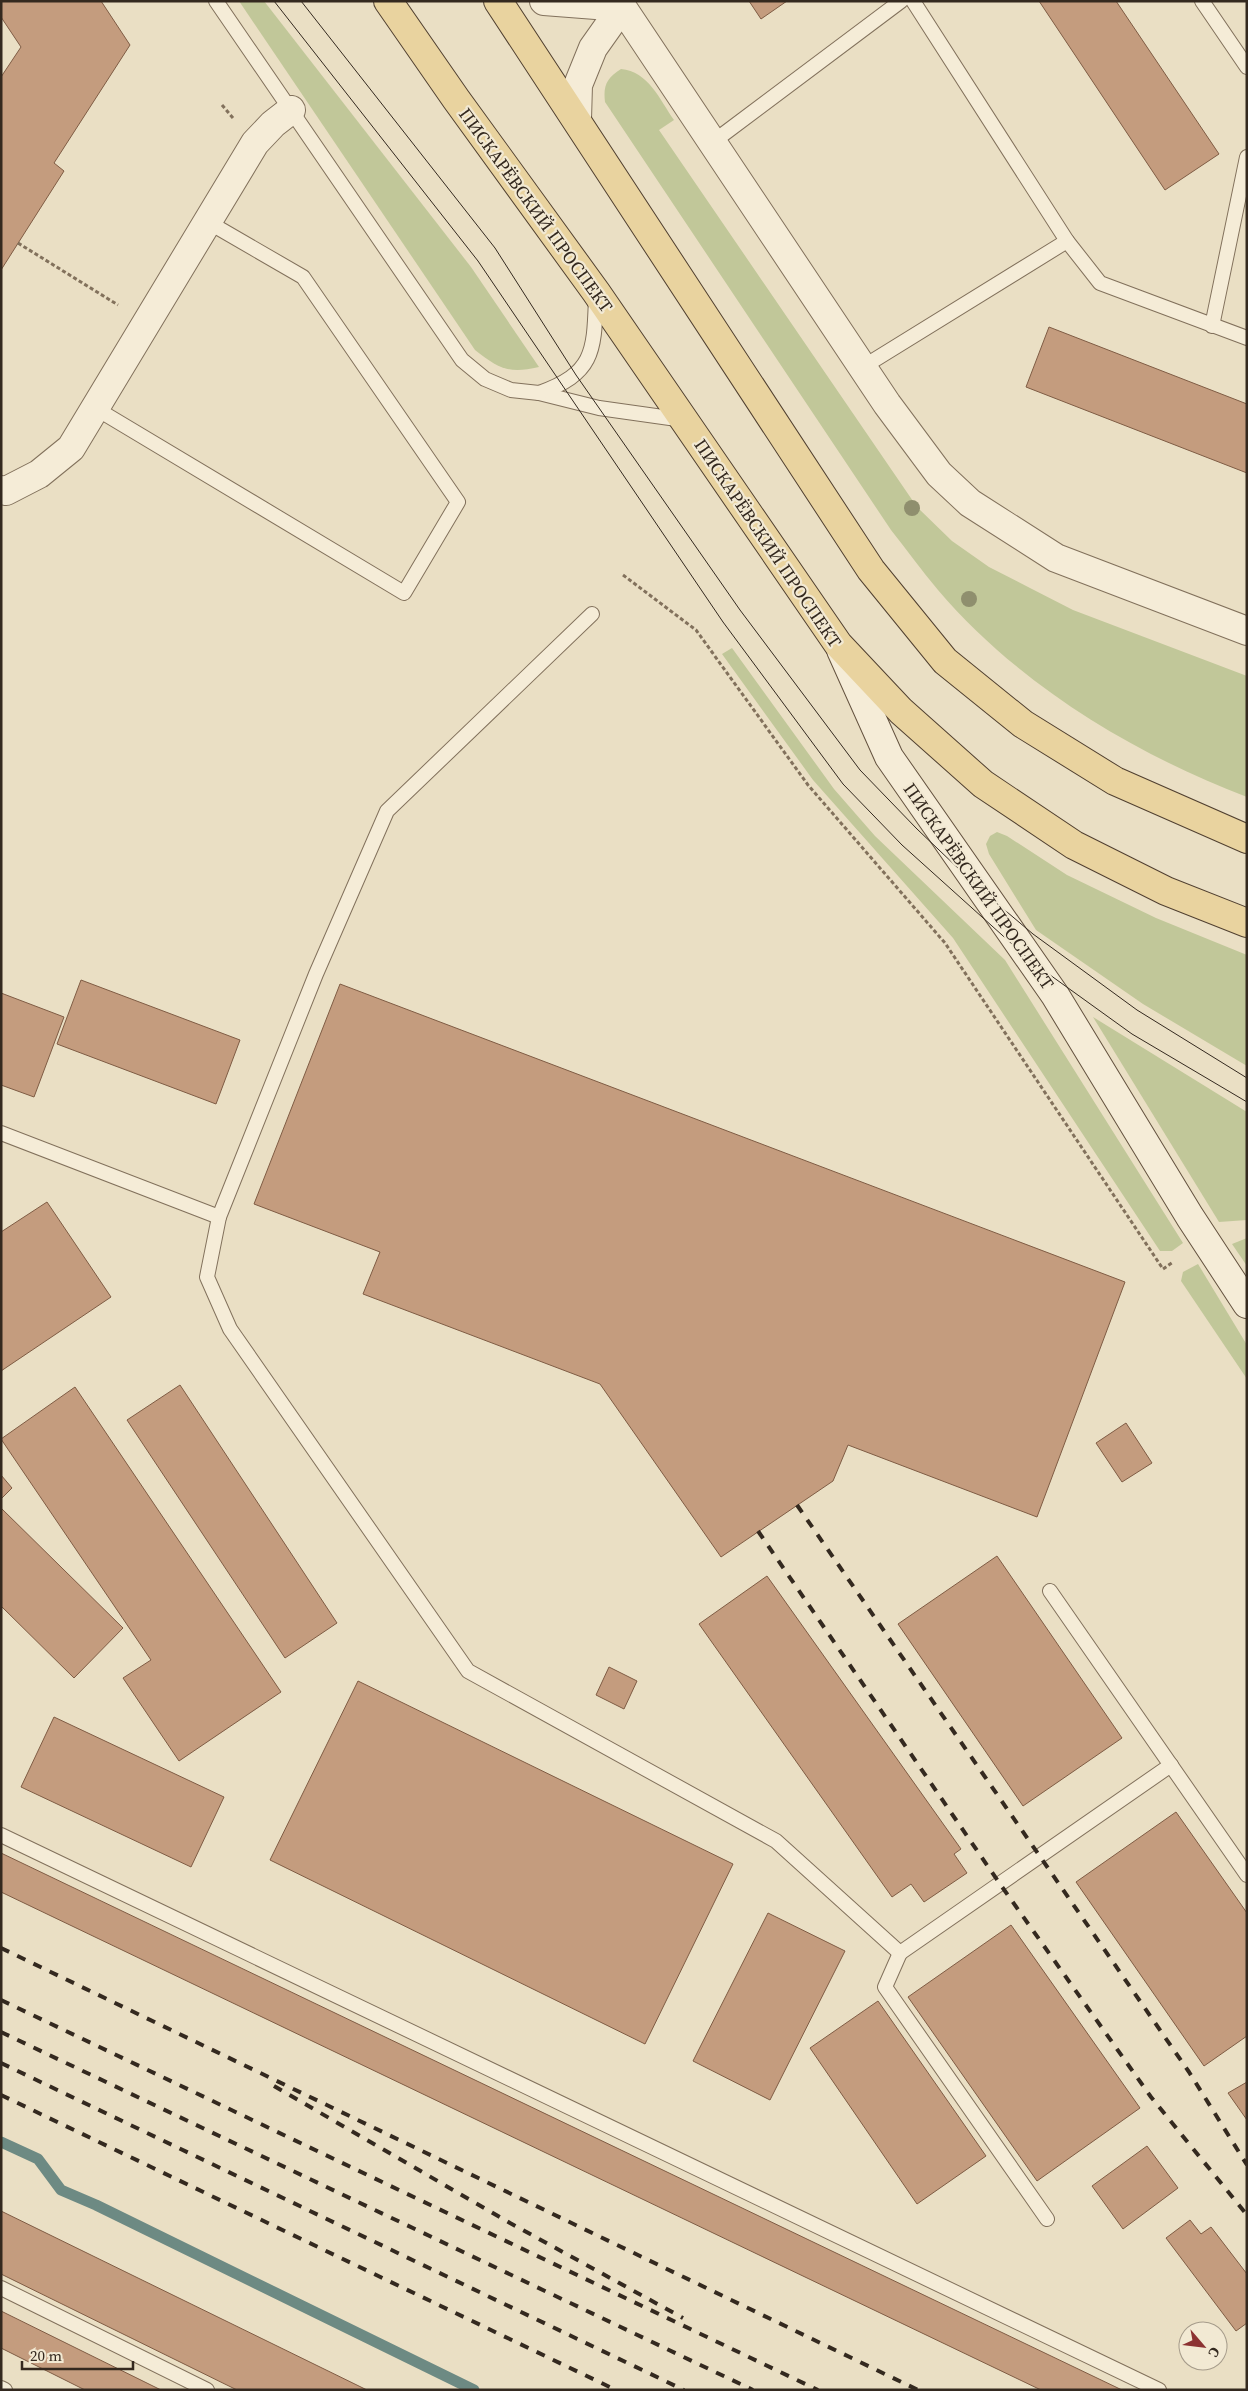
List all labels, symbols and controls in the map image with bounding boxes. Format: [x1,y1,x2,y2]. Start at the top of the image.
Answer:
street label: ПИСКАРЁВСКИЙ ПРОСПЕКТ [453,103,619,317]
street label: ПИСКАРЁВСКИЙ ПРОСПЕКТ [689,434,848,653]
street label: ПИСКАРЁВСКИЙ ПРОСПЕКТ [898,778,1060,995]
north arrow [1178,2321,1228,2371]
scale bar [22,2338,134,2370]
text: С [1203,2344,1225,2361]
text: 20 m [30,2345,62,2366]

